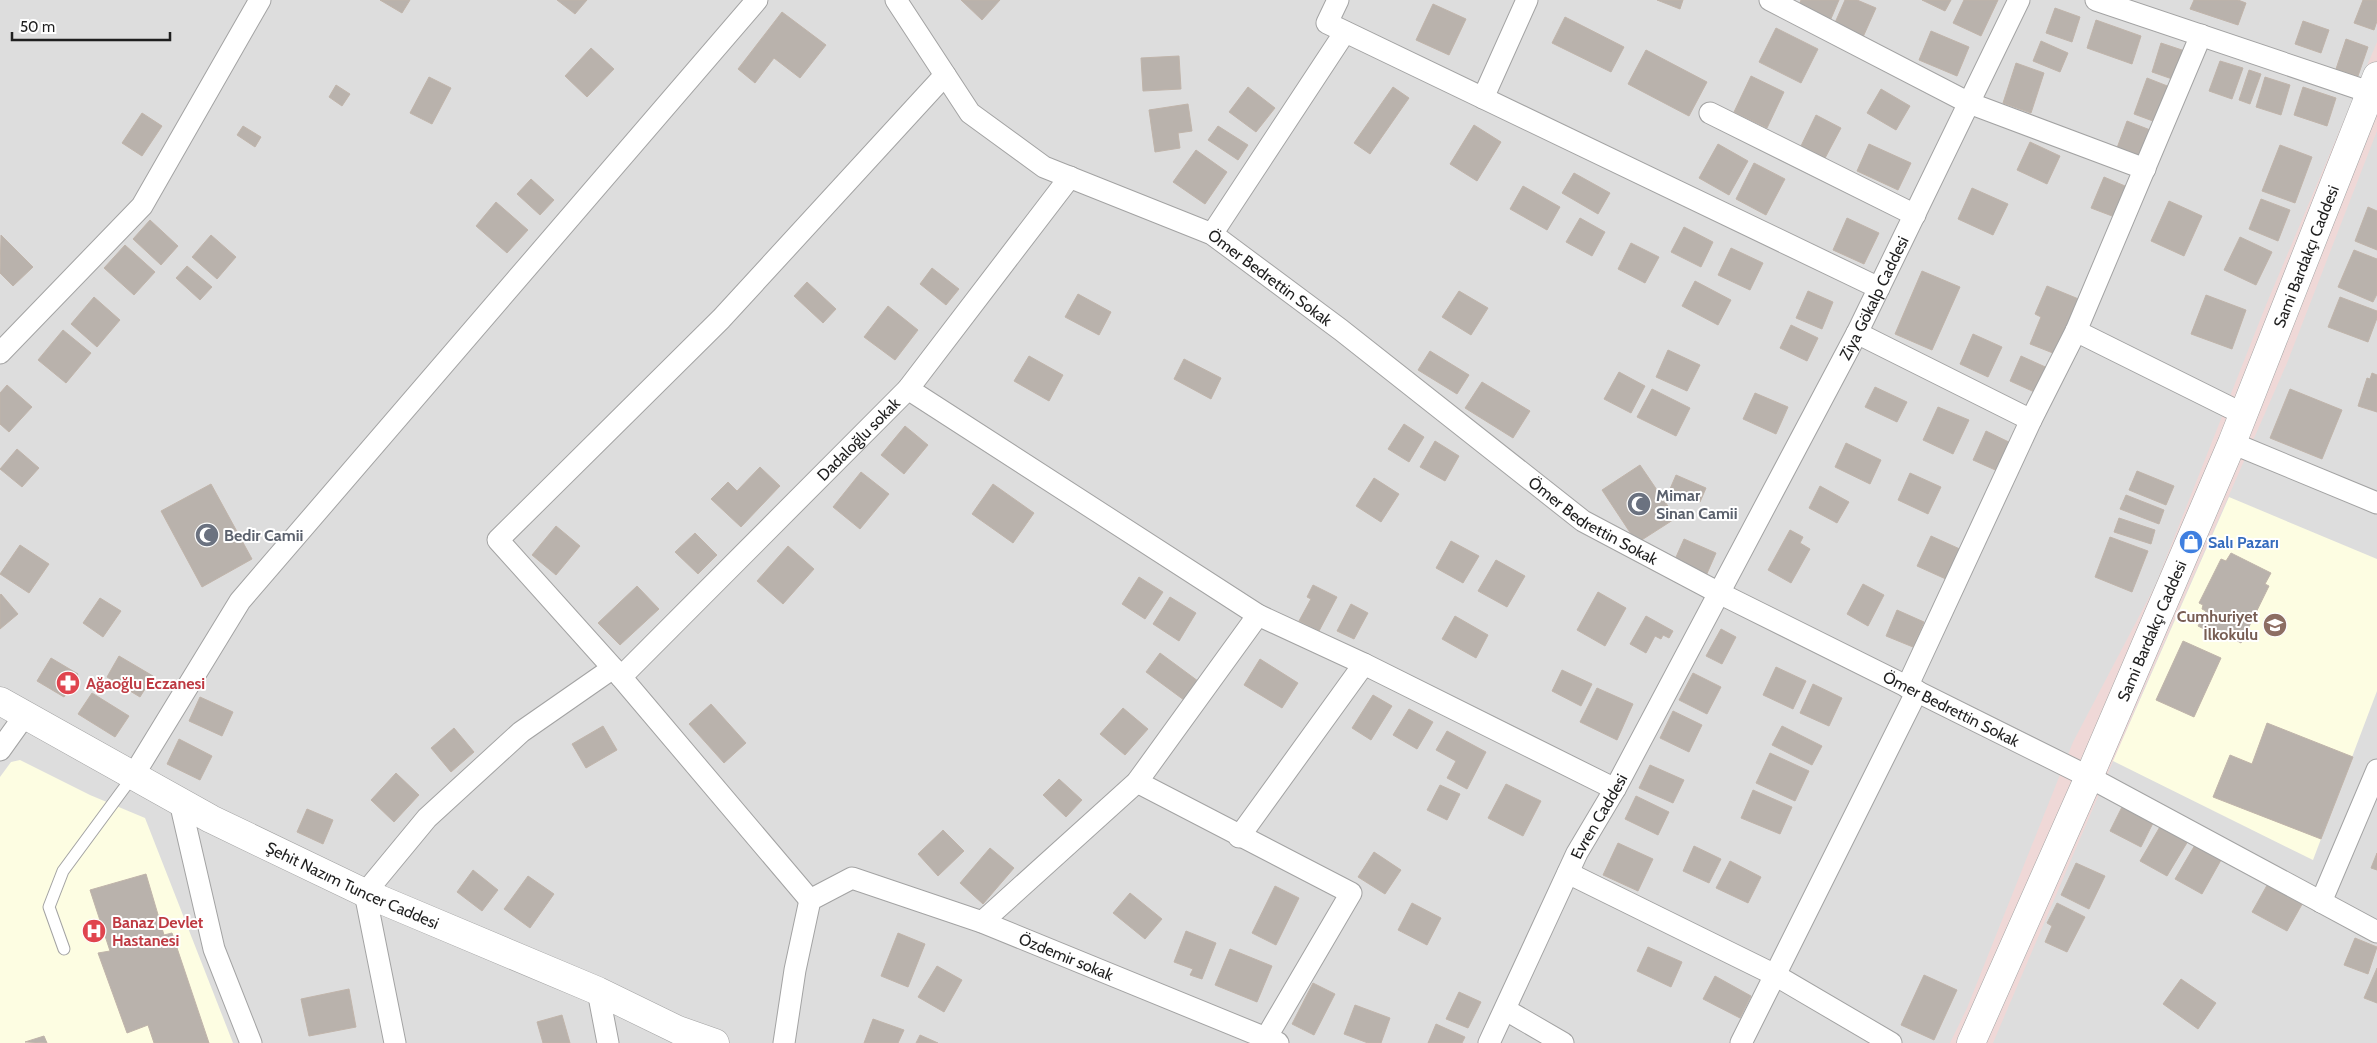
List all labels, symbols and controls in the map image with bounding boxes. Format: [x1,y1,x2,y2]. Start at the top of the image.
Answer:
scale bar [12,10,170,42]
text: 50 m [20,18,55,36]
street label: Sami Bardakçı Caddesi [2270,183,2343,330]
street label: Ömer Bedrettin Sokak [1204,225,1336,330]
street label: Ziya Gökalp Caddesi [1836,233,1913,363]
street label: Dadaloğlu sokak [813,393,904,485]
street label: Ömer Bedrettin Sokak [1525,473,1662,569]
place label: Mimar Sinan Camii [1656,486,1738,523]
mosque icon: Mimar Sinan Camii [1626,491,1652,517]
mosque icon: Bedir Camii [194,522,220,548]
place label: Bedir Camii [224,526,303,545]
shop icon: Salı Pazarı [2178,529,2204,555]
place label: Salı Pazarı [2208,533,2279,552]
street label: Sami Bardakçı Caddesi [2113,558,2191,704]
place label: Cumhuriyet İlkokulu [2177,607,2258,644]
school or university icon: Cumhuriyet İlkokulu [2262,612,2288,638]
street label: Ömer Bedrettin Sokak [1880,667,2023,751]
pharmacy icon: Ağaoğlu Eczanesi [55,670,81,696]
place label: Ağaoğlu Eczanesi [86,674,205,693]
street label: Evren Caddesi [1567,771,1631,862]
street label: Şehit Nazım Tuncer Caddesi [263,838,442,933]
place label: Banaz Devlet Hastanesi [112,913,204,950]
hospital icon: Banaz Devlet Hastanesi [81,918,107,944]
street label: Özdemir sokak [1016,929,1117,985]

